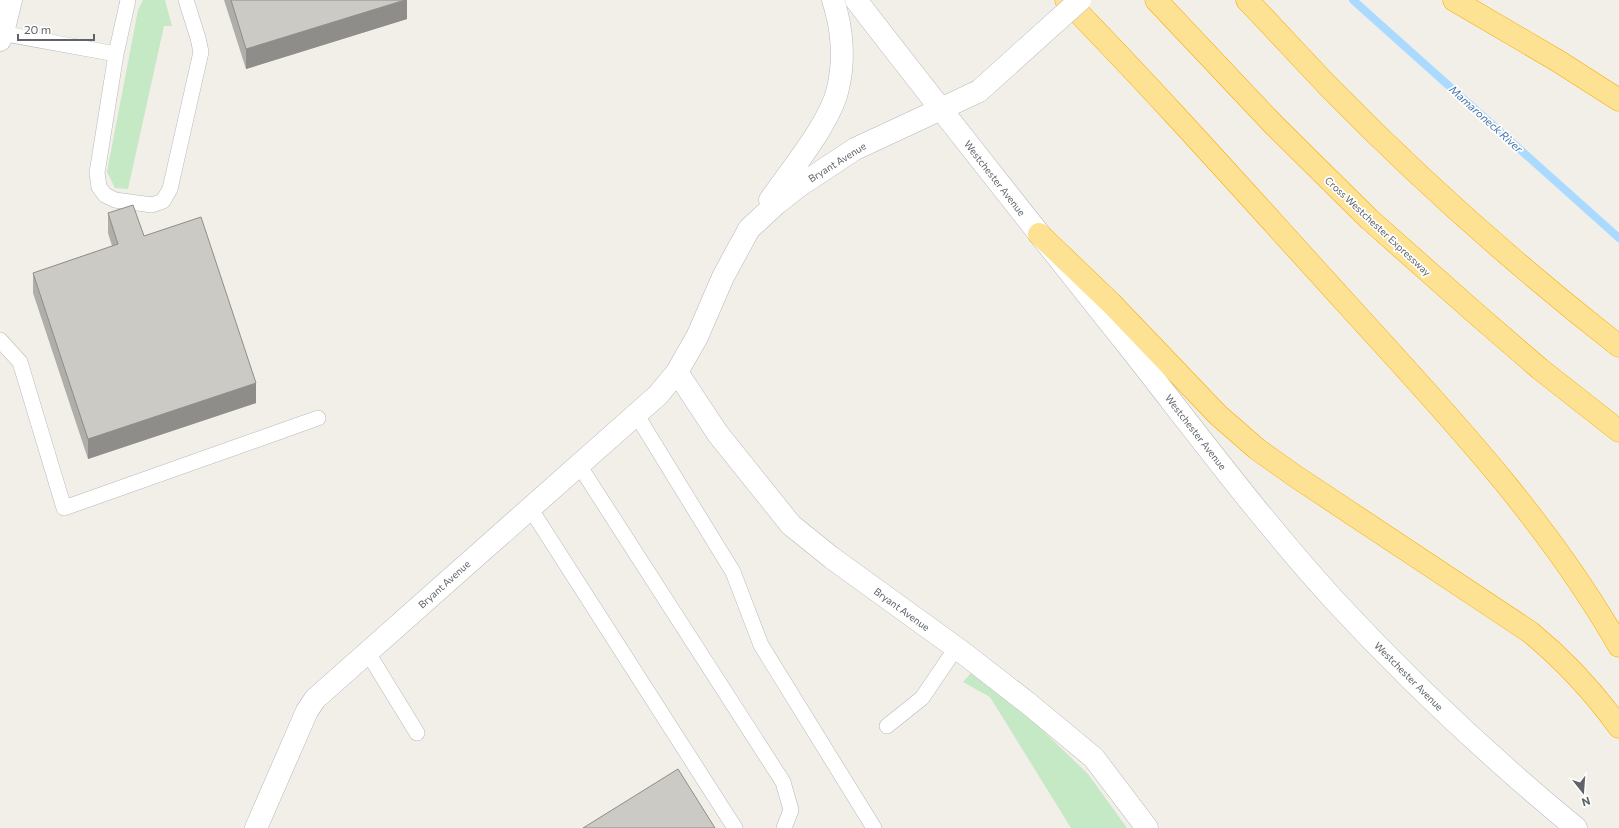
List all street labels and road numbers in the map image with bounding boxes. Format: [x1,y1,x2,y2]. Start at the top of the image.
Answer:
street label: Westchester Avenue [962,138,1028,218]
street label: Bryant Avenue [806,139,868,185]
street label: Cross Westchester Expressway [1323,174,1433,278]
street label: Westchester Avenue [1163,392,1229,472]
street label: Bryant Avenue [416,558,472,610]
street label: Bryant Avenue [872,585,932,633]
street label: Westchester Avenue [1372,639,1446,713]

